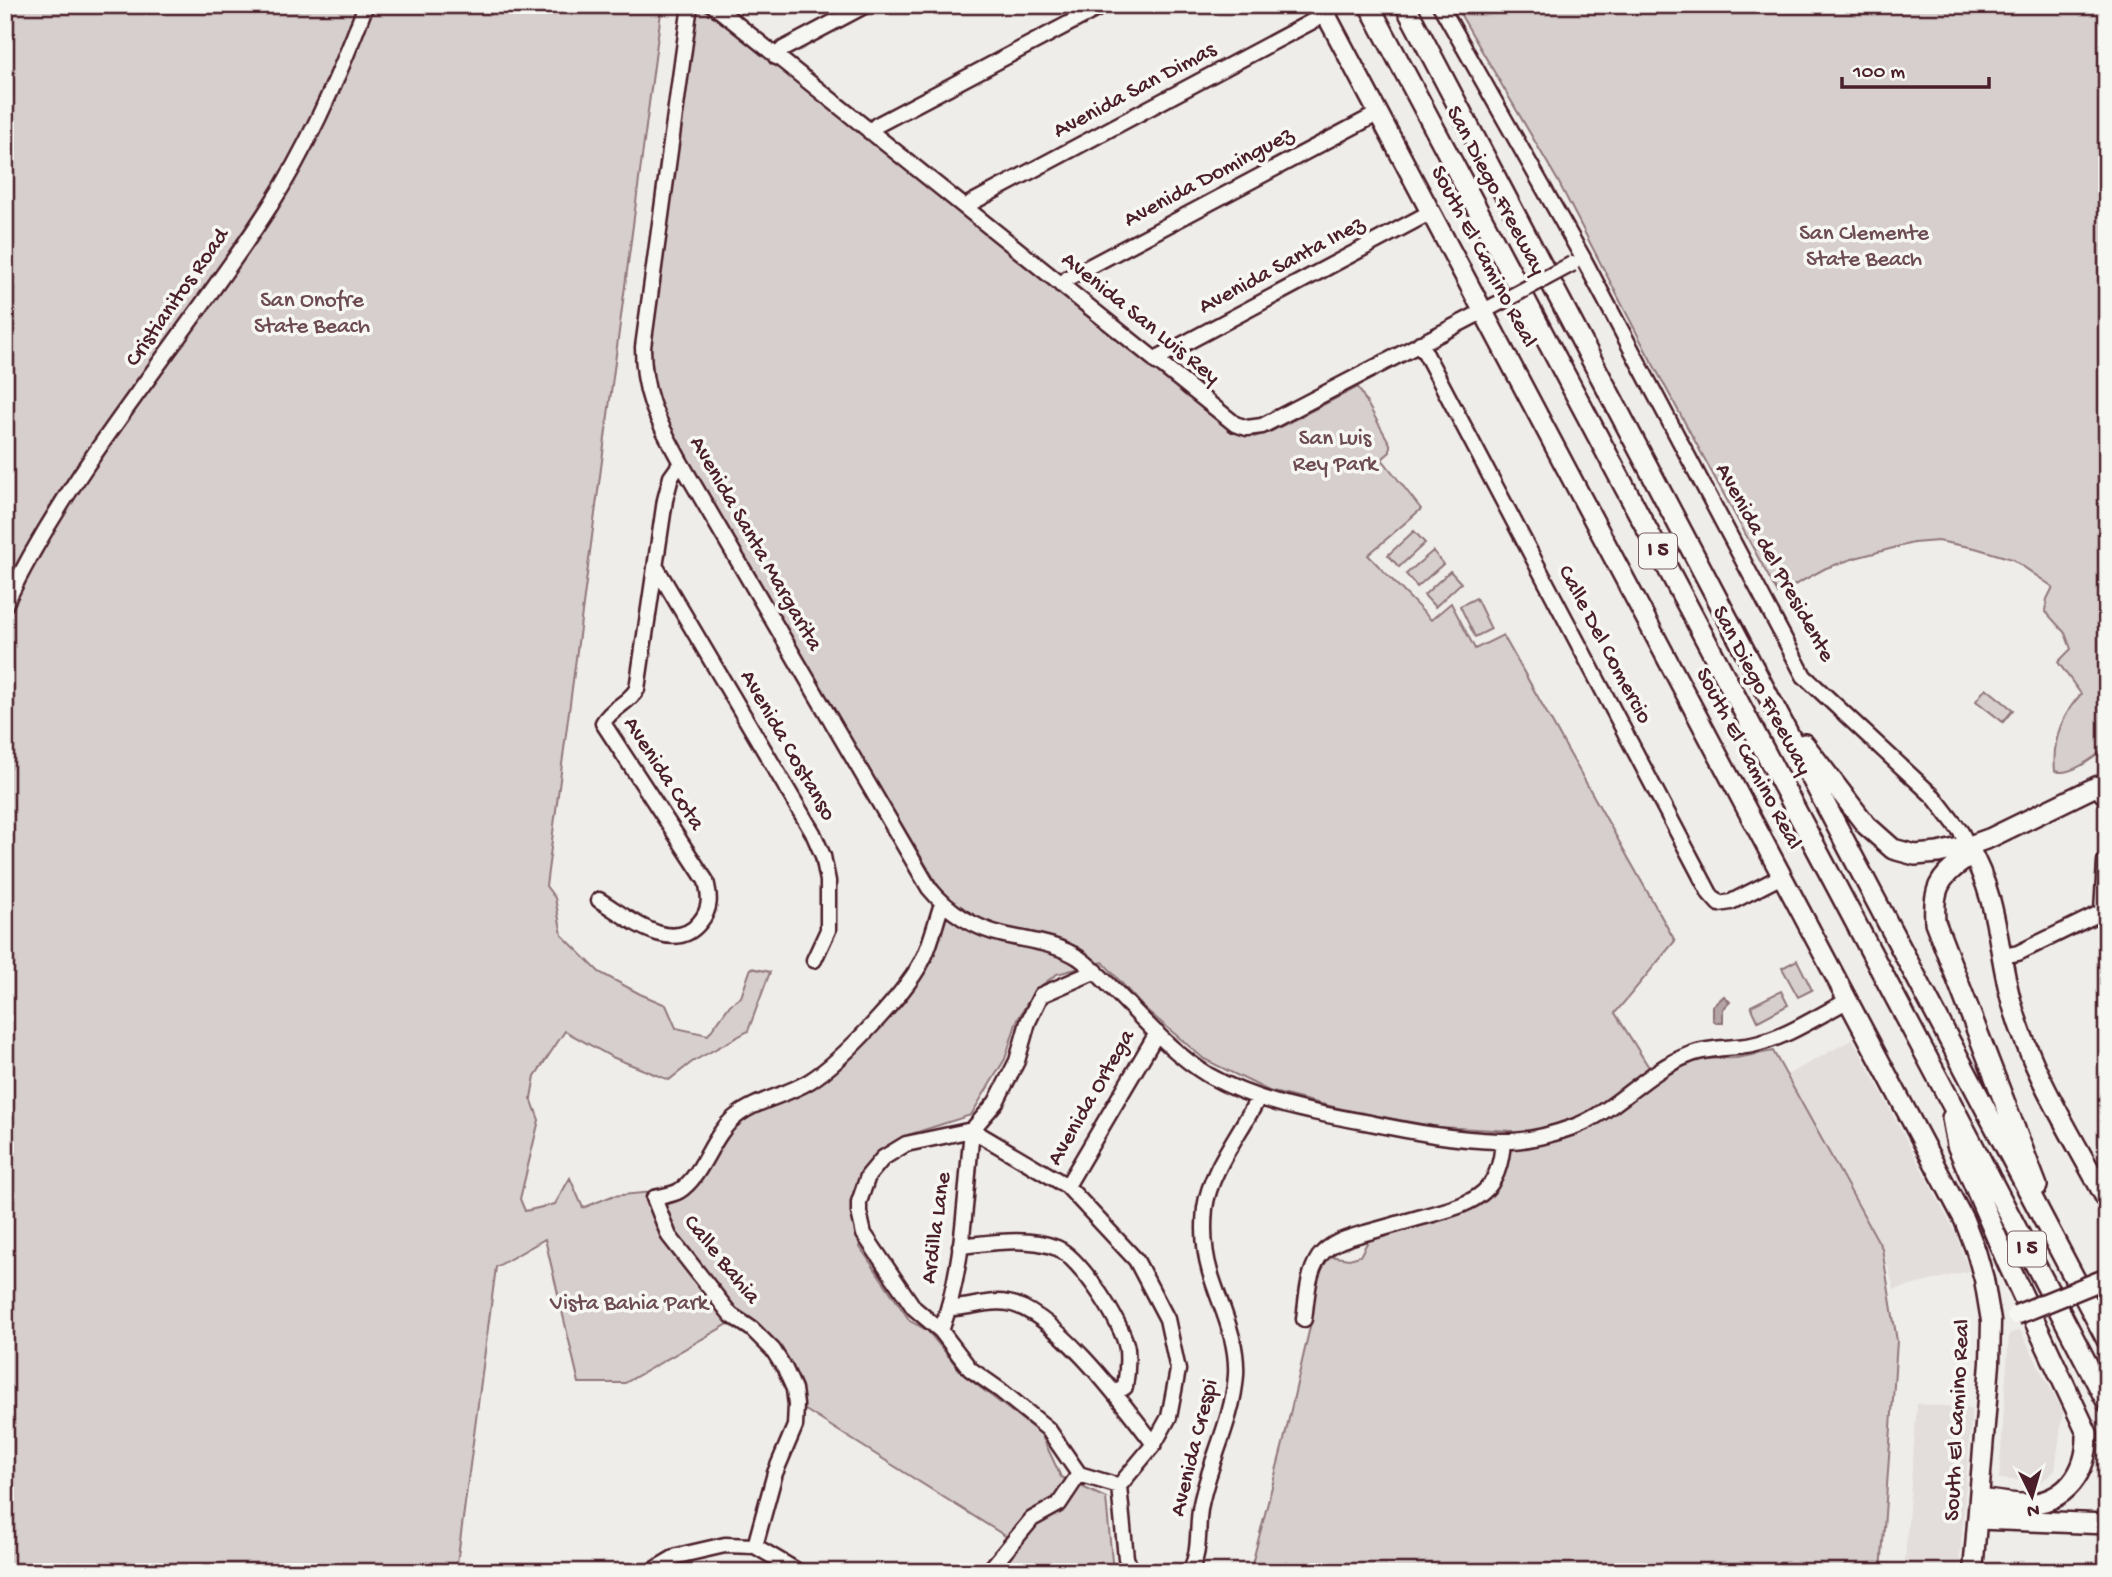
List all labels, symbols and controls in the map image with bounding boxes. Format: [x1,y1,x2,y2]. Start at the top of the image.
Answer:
street label: Avenida San Dimas [1049,36,1222,145]
scale bar [1842,46,1990,90]
text: 100 m [1852,61,1905,86]
street label: San Diego Freeway [1439,102,1551,280]
street label: Avenida Dominguez [1120,121,1299,234]
street label: South El Camino Real [1424,161,1542,353]
street label: Avenida Santa Inez [1195,211,1370,321]
park label: San Clemente State Beach [1799,221,1930,274]
street label: Cristianitos Road [120,222,237,372]
street label: Avenida San Luis Rey [1055,247,1225,391]
park label: San Onofre State Beach [254,288,370,341]
park label: San Luis Rey Park [1293,426,1380,479]
street label: Avenida Santa Margarita [683,432,828,657]
street label: Avenida del Presidente [1708,459,1840,668]
road number: I 5 [1639,534,1677,568]
street label: Calle Del Comercio [1551,561,1657,729]
street label: San Diego Freeway [1705,602,1817,780]
street label: South El Camino Real [1689,663,1807,855]
street label: Avenida Costanso [733,666,841,826]
street label: Avenida Cota [616,712,710,837]
street label: Avenida Ortega [1042,1024,1142,1171]
street label: Ardilla Lane [916,1169,958,1286]
street label: Calle Bahia [677,1210,766,1311]
road number: I 5 [2008,1232,2046,1266]
park label: Vista Bahia Park [549,1291,711,1318]
street label: South El Camino Real [1939,1318,1977,1522]
street label: Avenida Crespi [1165,1377,1225,1519]
north arrow [1996,1462,2066,1532]
text: N [2026,1497,2040,1521]

